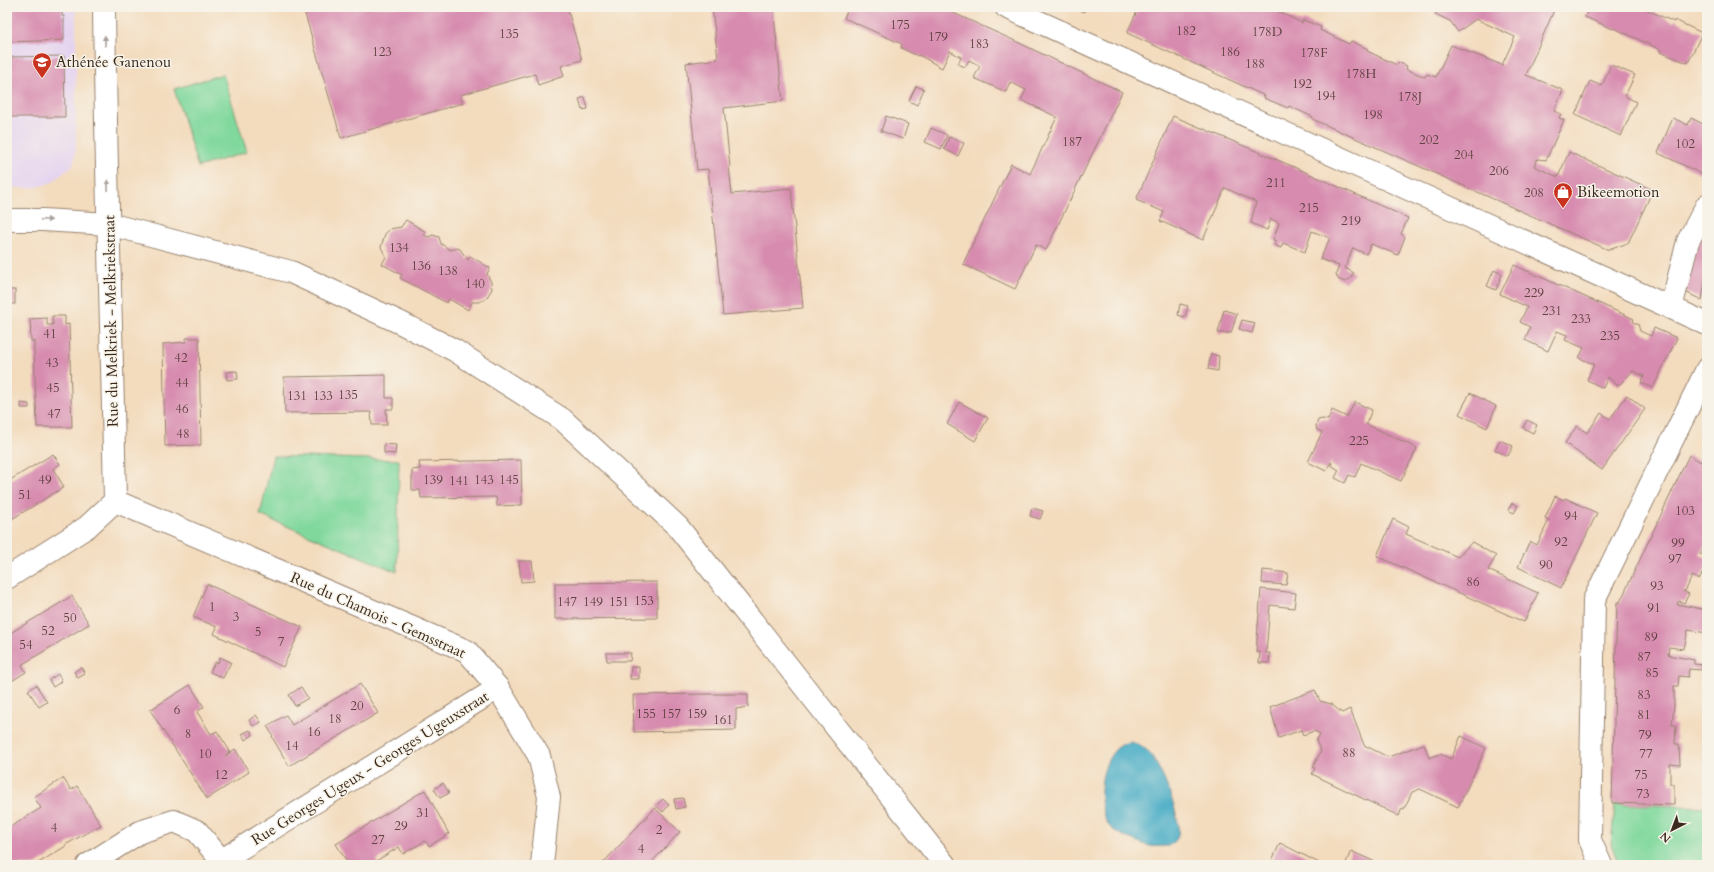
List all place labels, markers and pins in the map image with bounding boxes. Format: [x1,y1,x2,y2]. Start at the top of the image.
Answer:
school or university icon: Athénée Ganenou [31,51,53,79]
place label: Athénée Ganenou [56,52,171,72]
shop icon: Bikeemotion [1552,181,1574,209]
place label: Bikeemotion [1577,182,1660,202]

